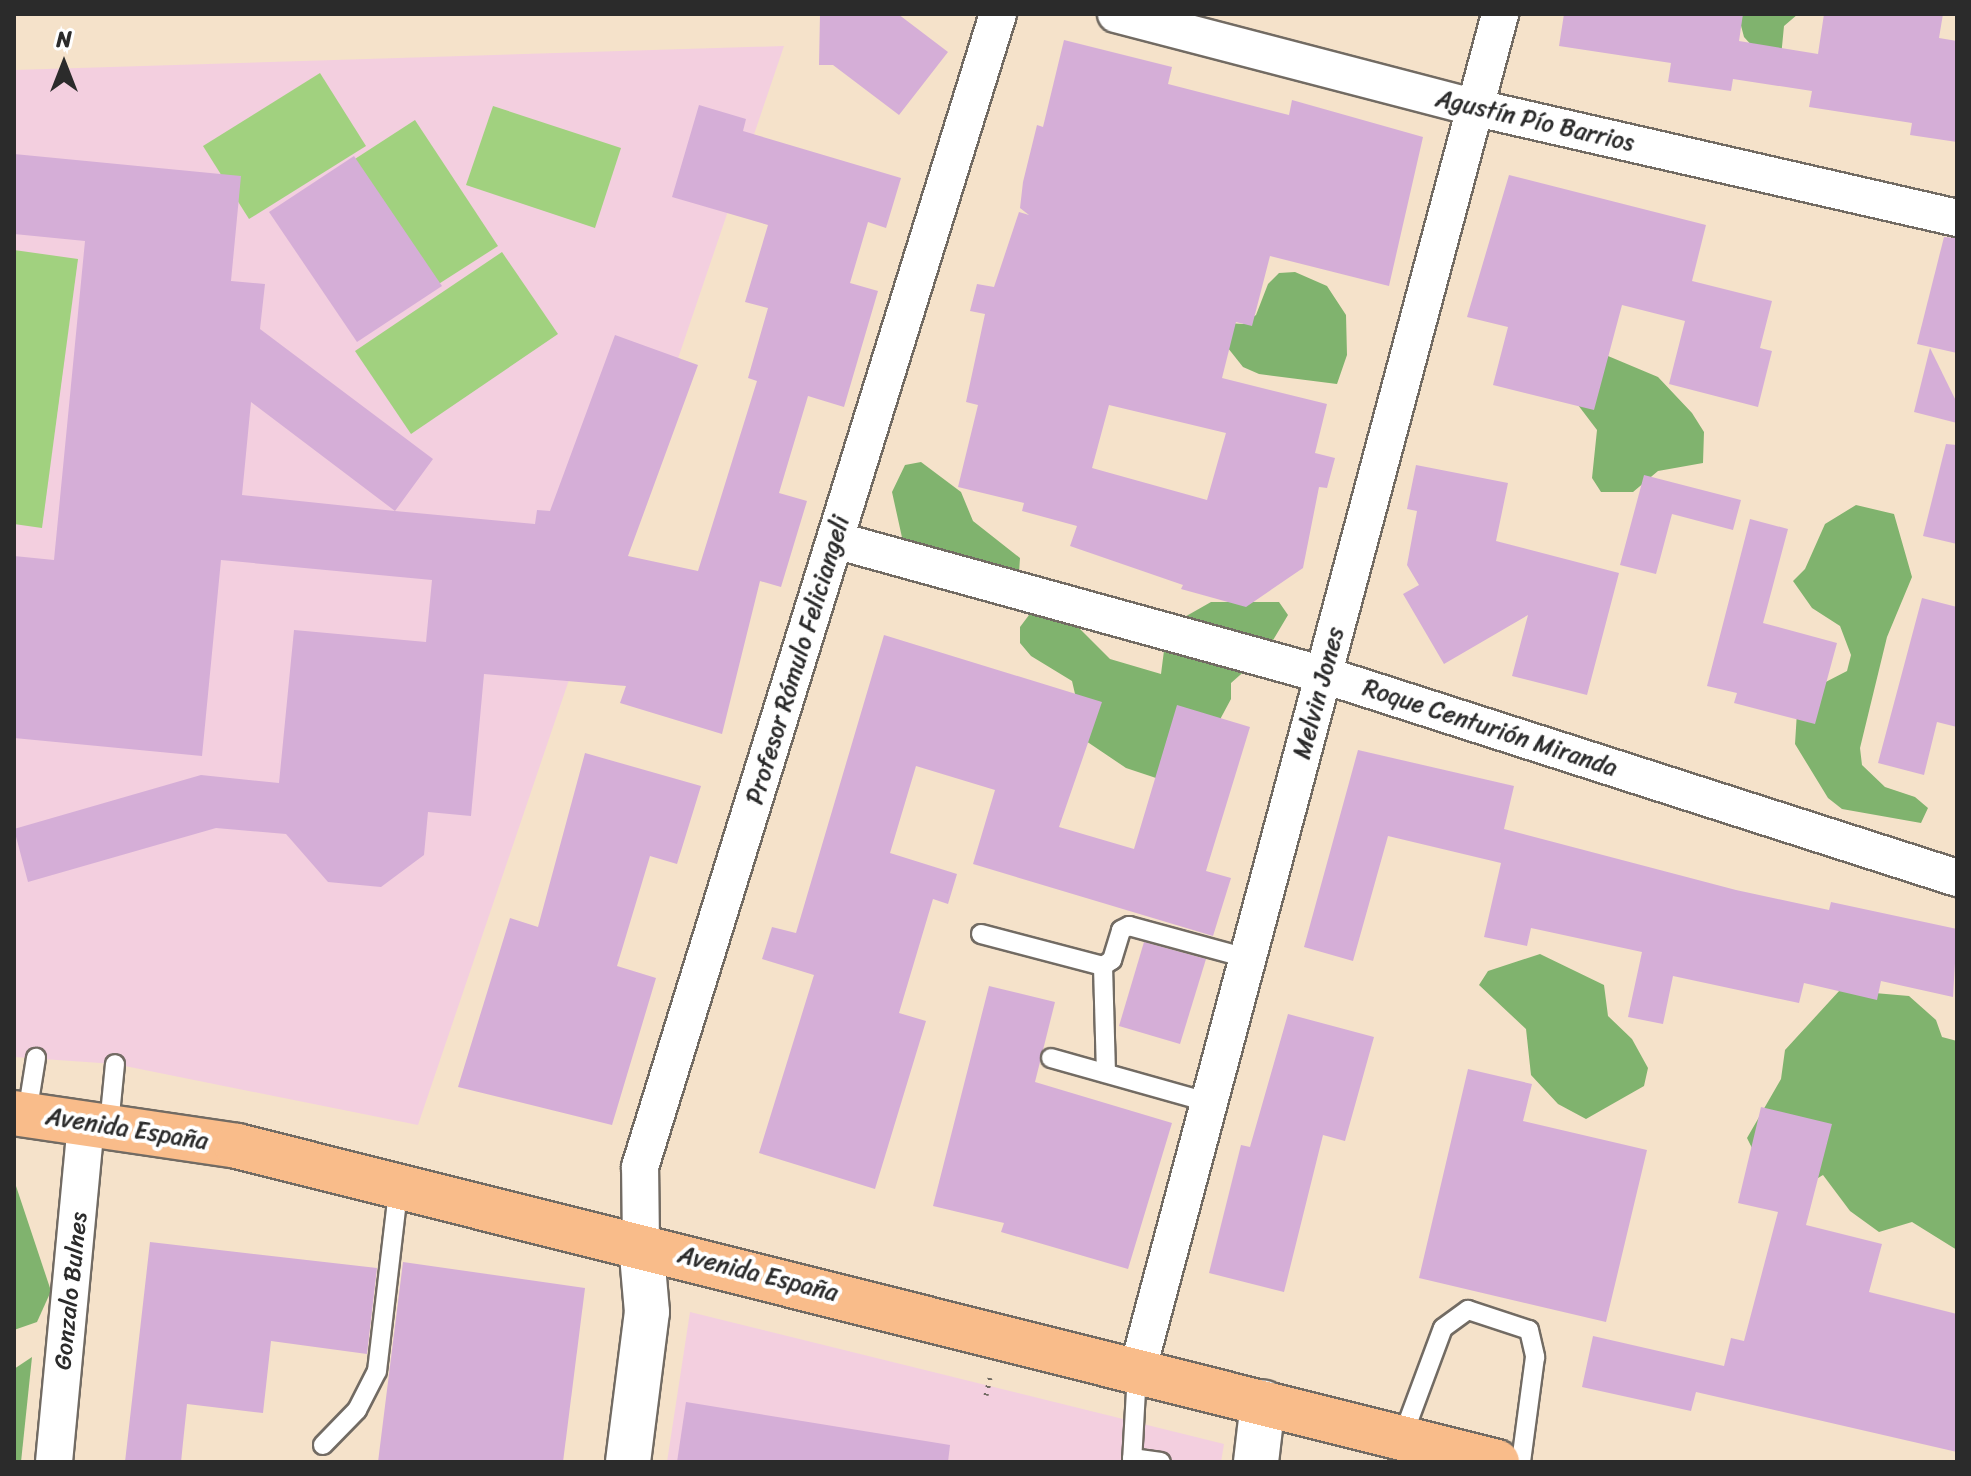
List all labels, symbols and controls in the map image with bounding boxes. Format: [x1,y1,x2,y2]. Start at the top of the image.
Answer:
text: N [56,20,72,59]
north arrow [24,24,104,104]
street label: Agustín Pío Barrios [1433,84,1637,158]
street label: Profesor Rómulo Feliciangeli [740,512,856,808]
street label: Melvin Jones [1288,624,1350,762]
street label: Roque Centurión Miranda [1359,673,1621,783]
street label: Avenida España [44,1102,210,1156]
street label: Gonzalo Bulnes [48,1211,94,1371]
street label: Avenida España [675,1240,841,1308]

